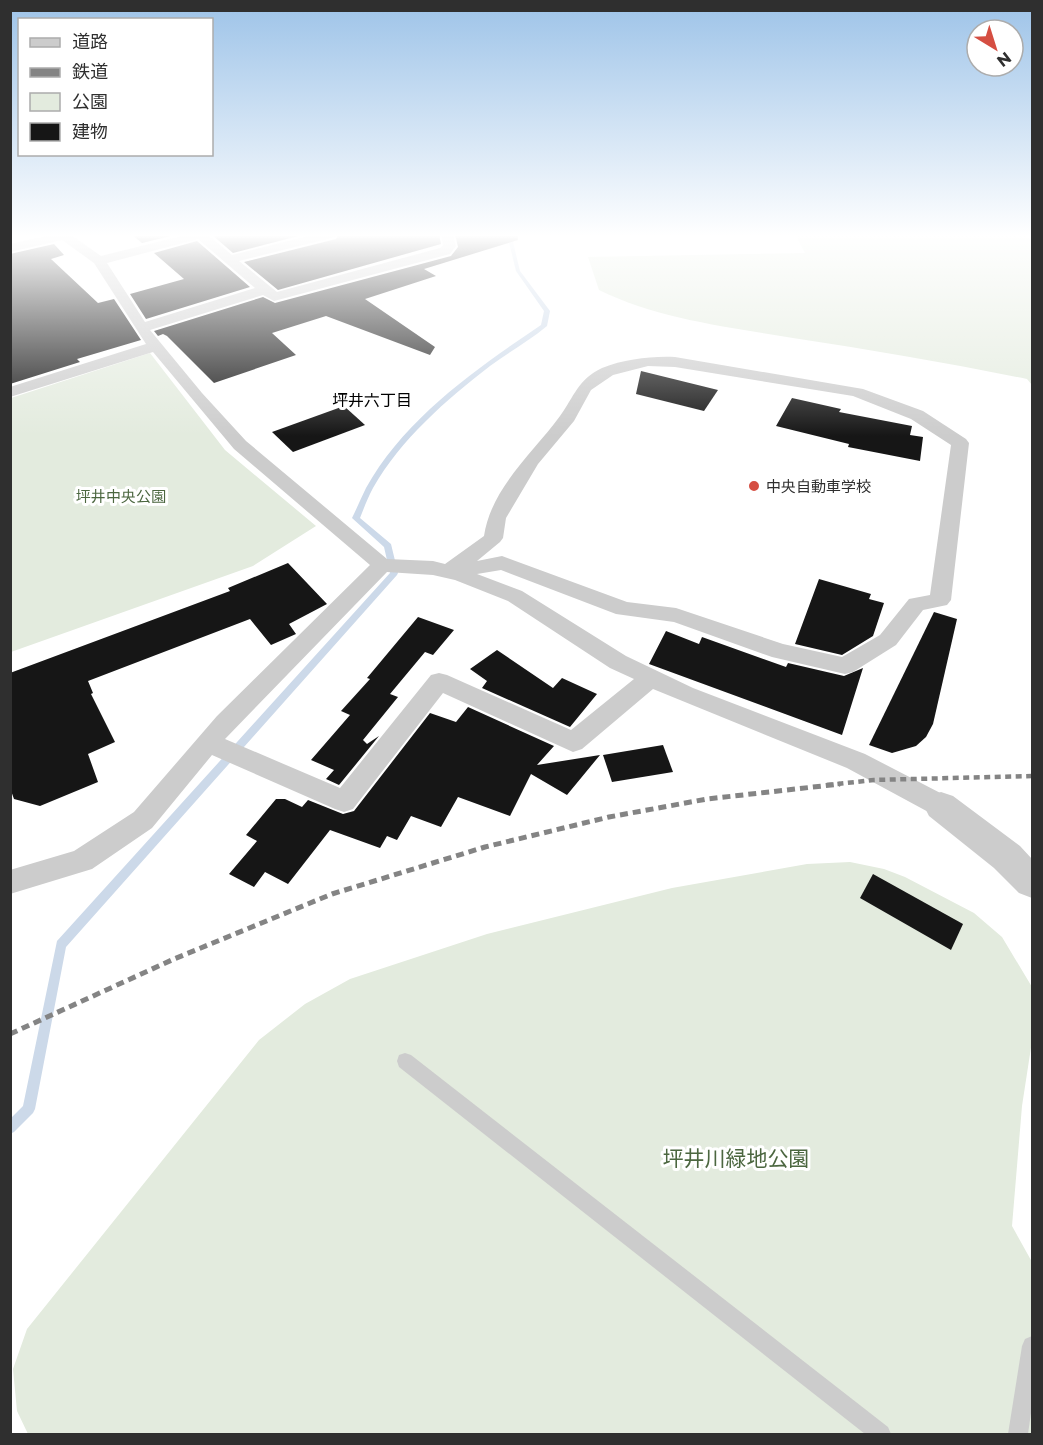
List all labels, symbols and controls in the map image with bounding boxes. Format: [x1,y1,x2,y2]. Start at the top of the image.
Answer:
legend [18,18,213,156]
north arrow [965,18,1025,78]
text: 道路 [72,31,108,53]
text: N [993,48,1015,71]
text: 鉄道 [72,61,108,83]
text: 公園 [72,91,108,113]
text: 建物 [72,121,108,143]
district label: 坪井六丁目 [332,391,412,410]
place label: 中央自動車学校 [766,477,871,496]
marker: 中央自動車学校 [747,479,761,493]
park label: 坪井中央公園 [76,487,166,506]
park label: 坪井川緑地公園 [663,1146,810,1171]

